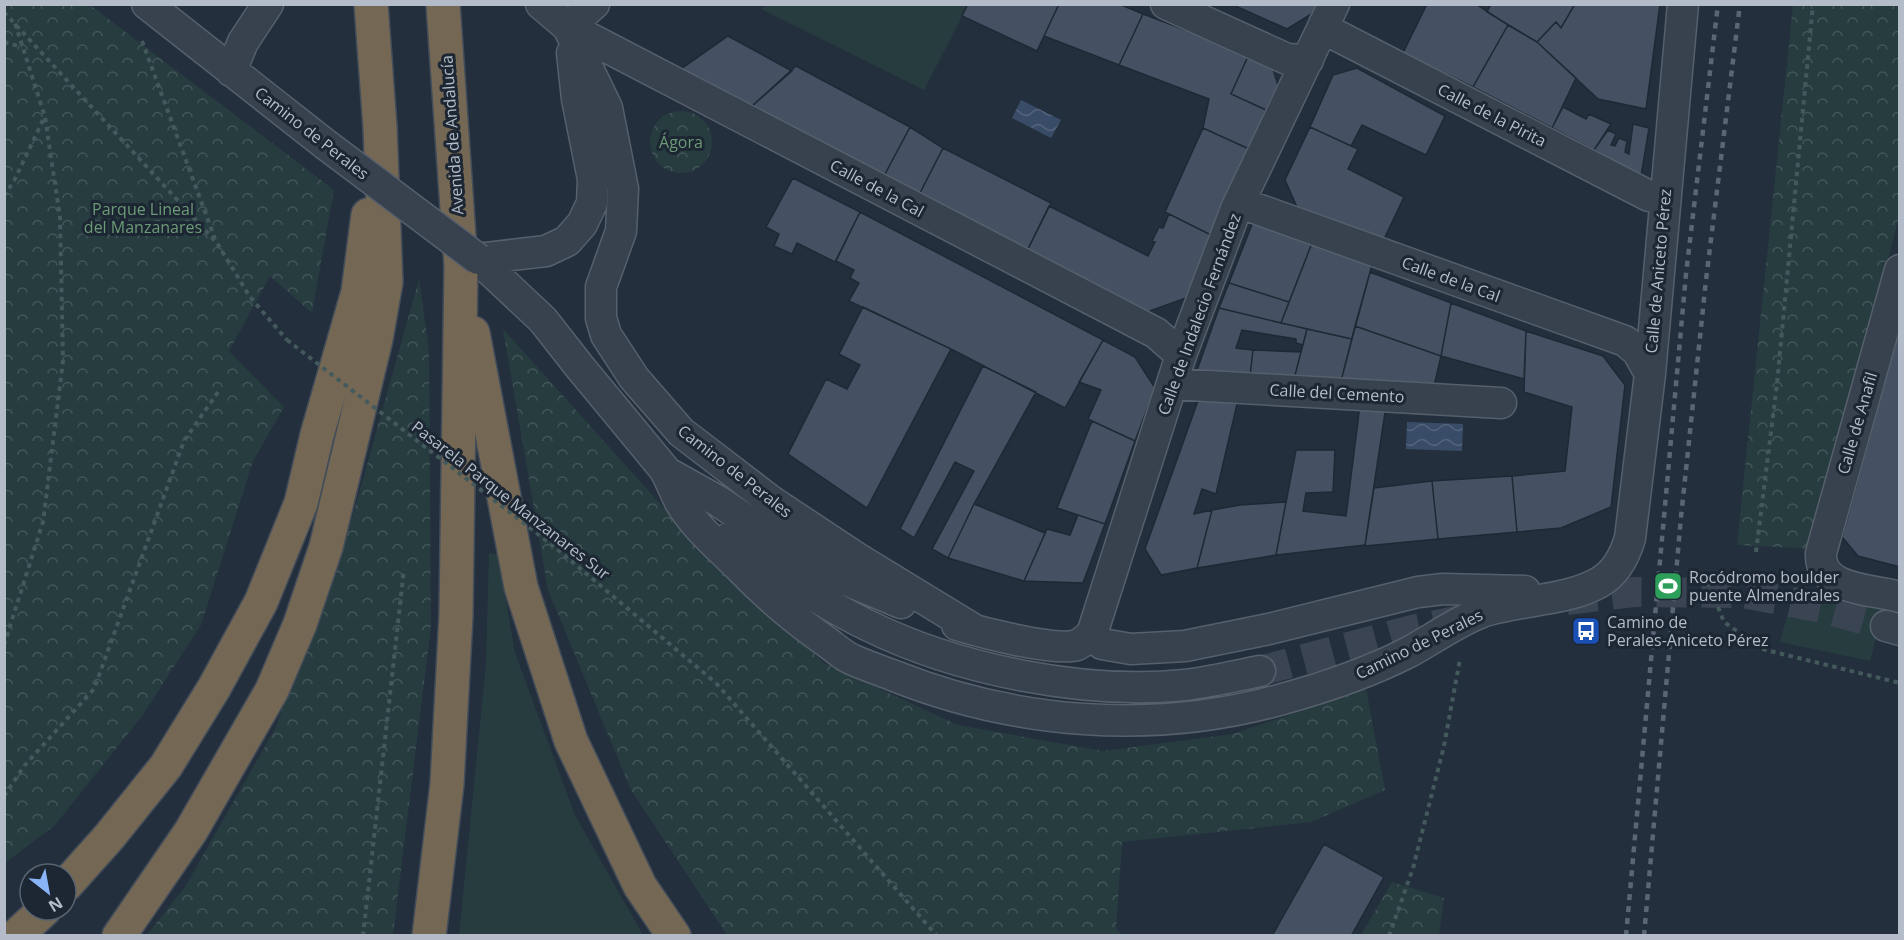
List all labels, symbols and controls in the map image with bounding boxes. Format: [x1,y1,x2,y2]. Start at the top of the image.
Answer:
street label: Avenida de Andalucía [435,55,469,215]
street label: Calle de la Pirita [1434,78,1550,152]
street label: Camino de Perales [250,82,374,184]
park label: Ágora [659,131,703,153]
street label: Calle de la Cal [826,154,928,222]
street label: Calle de Aniceto Pérez [1640,188,1676,354]
park label: Parque Lineal del Manzanares [84,198,202,238]
street label: Calle de Indalecio Fernández [1152,210,1246,418]
street label: Calle de la Cal [1399,251,1503,307]
street label: Calle de Anafil [1832,369,1882,477]
street label: Calle del Cemento [1269,378,1405,408]
street label: Pasarela Parque Manzanares Sur [407,416,615,585]
street label: Camino de Perales [673,420,797,522]
place label: Rocódromo boulder puente Almendrales [1689,566,1840,606]
sports icon: Rocódromo boulder puente Almendrales [1652,570,1684,602]
street label: Camino de Perales [1352,604,1486,684]
place label: Camino de Perales-Aniceto Pérez [1607,611,1769,651]
bus stop icon: Camino de Perales-Aniceto Pérez [1570,615,1602,647]
north arrow [18,862,78,922]
text: N [44,892,67,918]

